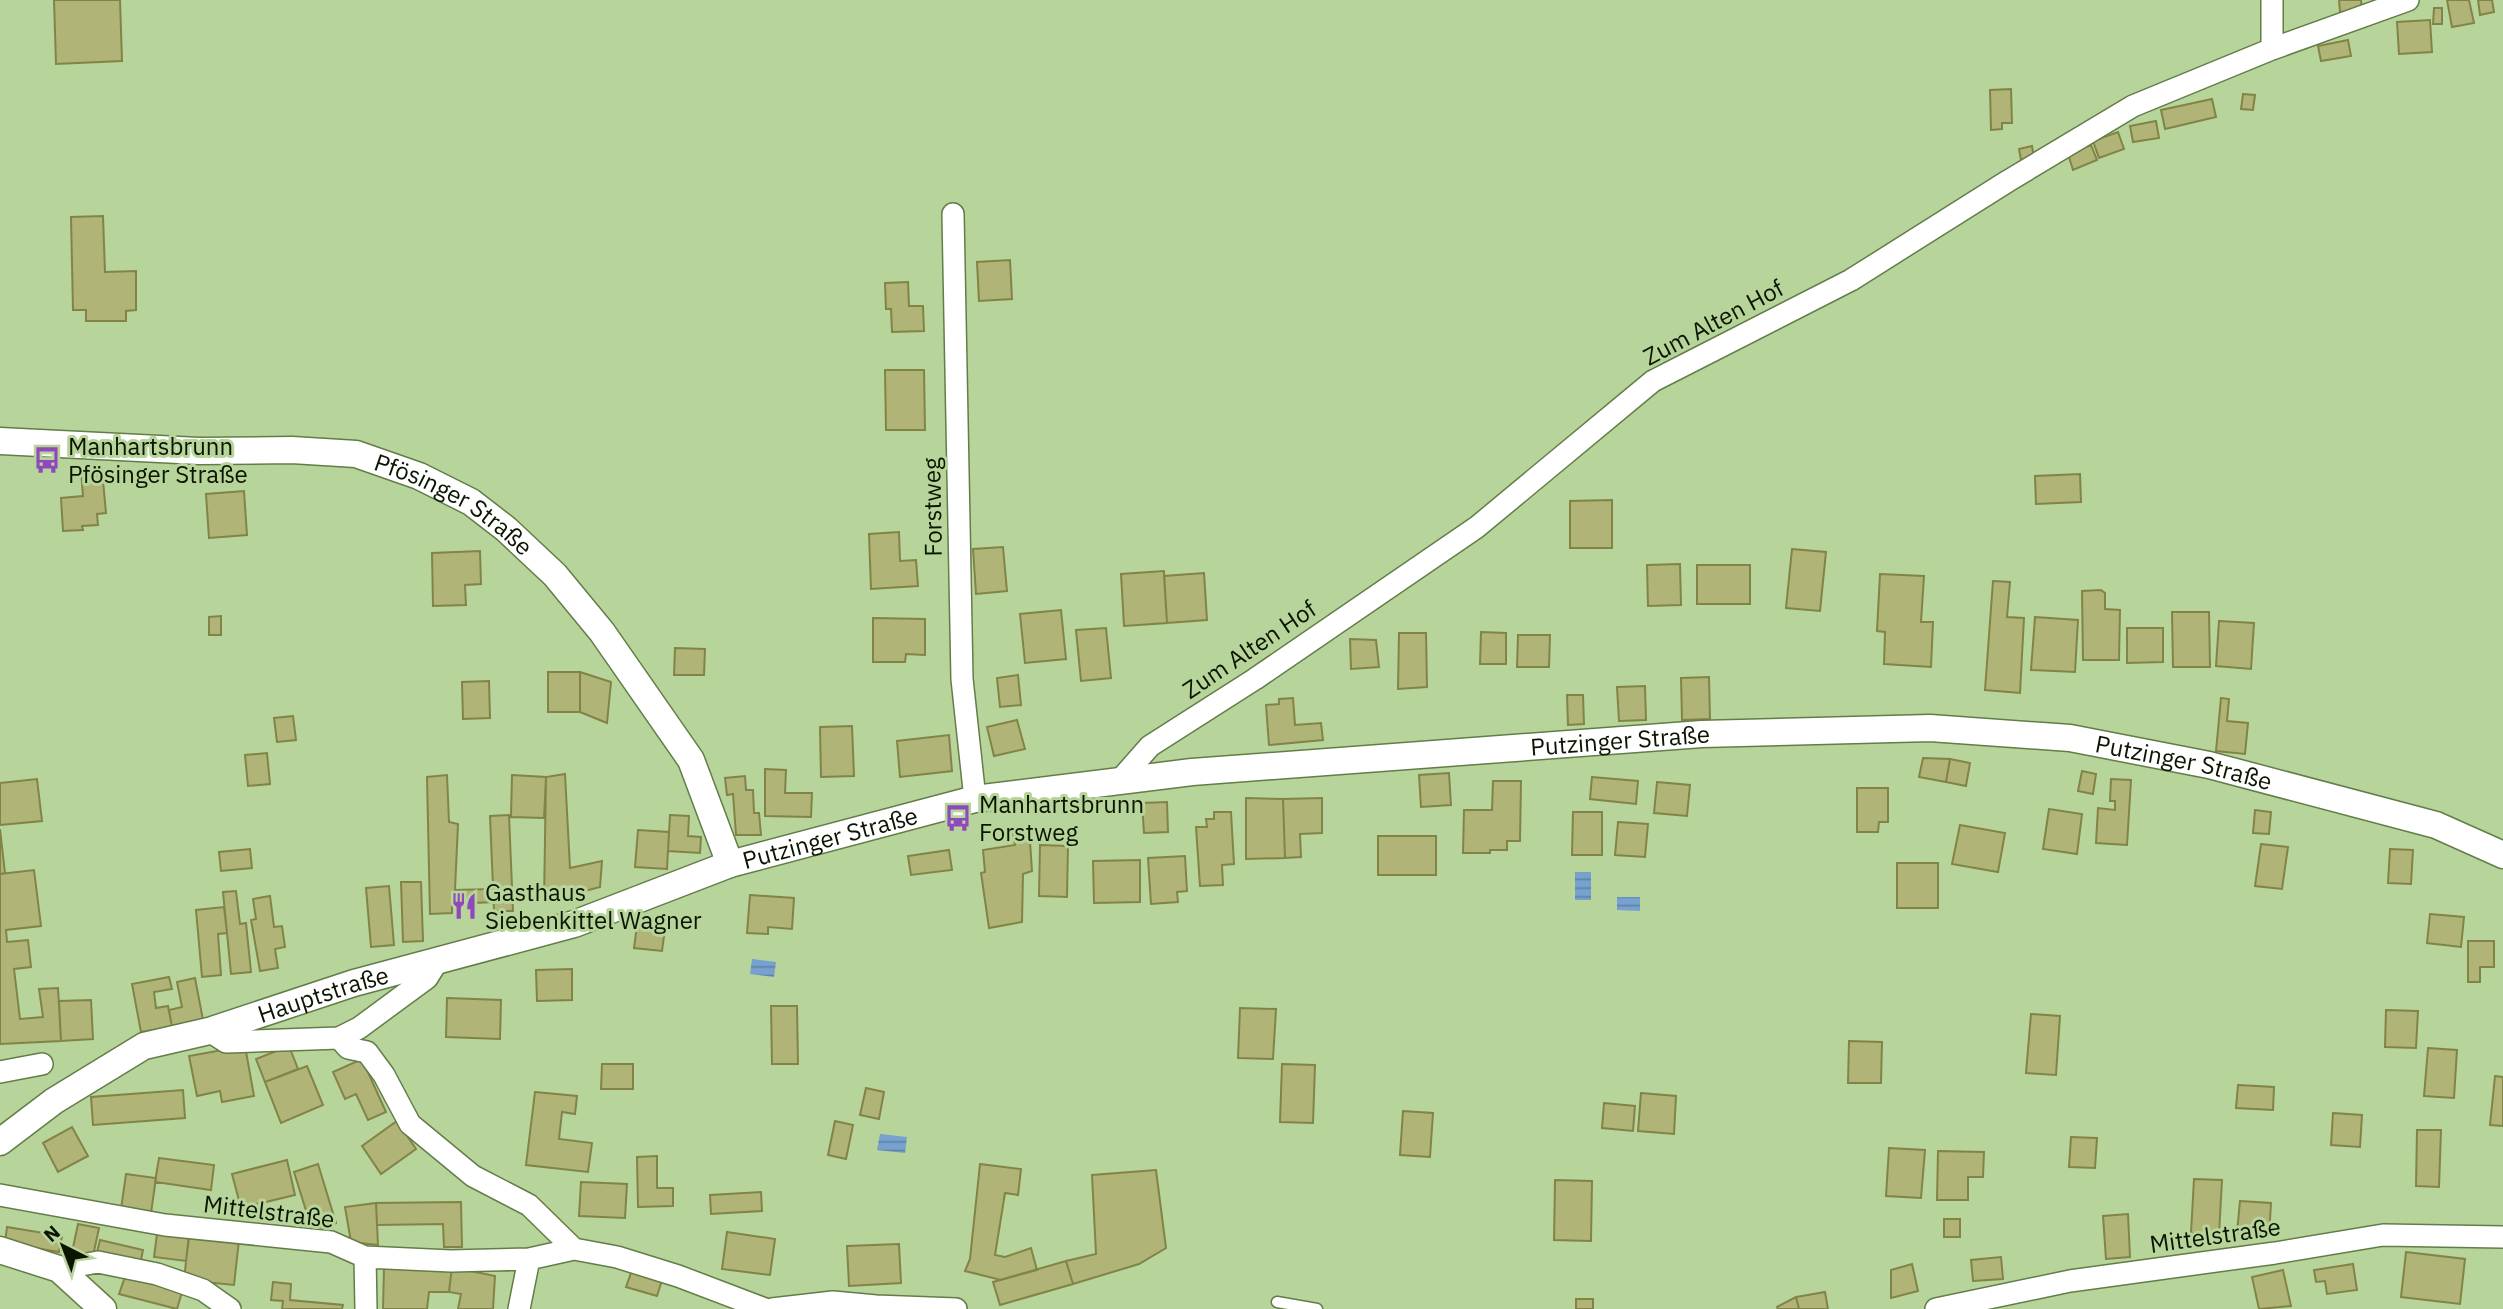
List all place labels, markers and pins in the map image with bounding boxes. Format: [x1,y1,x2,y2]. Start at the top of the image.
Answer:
place label: Manhartsbrunn Pfösinger Straße [68,430,248,490]
bus stop icon: Manhartsbrunn Pfösinger Straße [32,445,62,475]
place label: Manhartsbrunn Forstweg [979,788,1144,848]
bus stop icon: Manhartsbrunn Forstweg [943,803,973,833]
place label: Gasthaus Siebenkittel Wagner [485,876,702,936]
restaurant icon: Gasthaus Siebenkittel Wagner [449,891,479,921]

